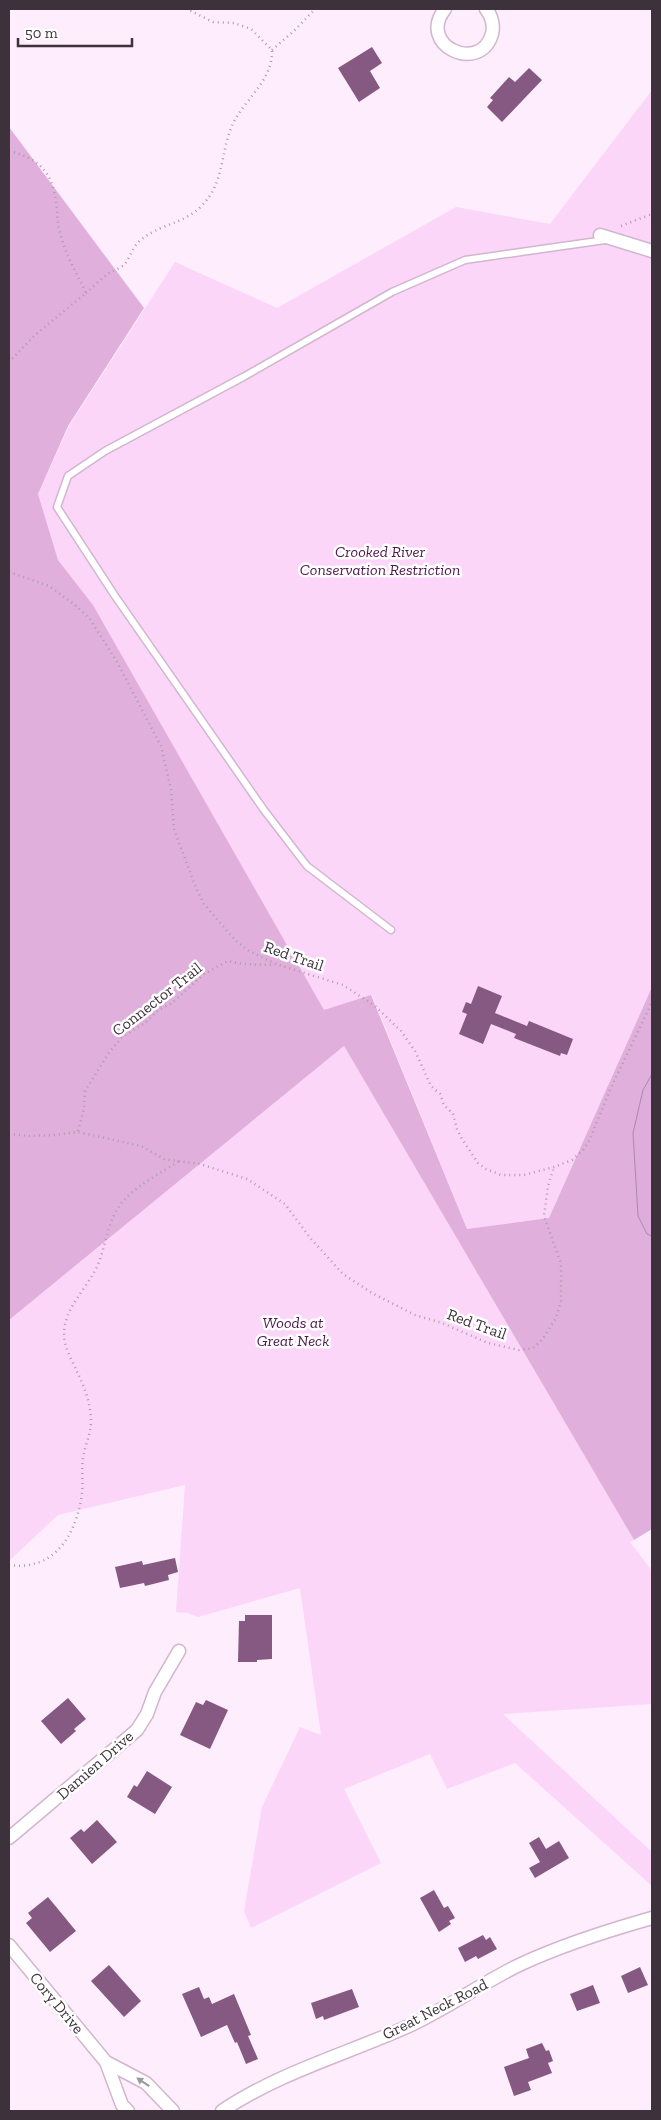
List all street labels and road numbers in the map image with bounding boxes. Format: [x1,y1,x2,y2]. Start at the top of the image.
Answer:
street label: Red Trail [261,937,327,975]
street label: Connector Trail [108,958,206,1040]
street label: Red Trail [445,1304,509,1344]
street label: Damien Drive [53,1727,137,1803]
street label: Cory Drive [26,1968,88,2038]
street label: Great Neck Road [379,1974,491,2044]

